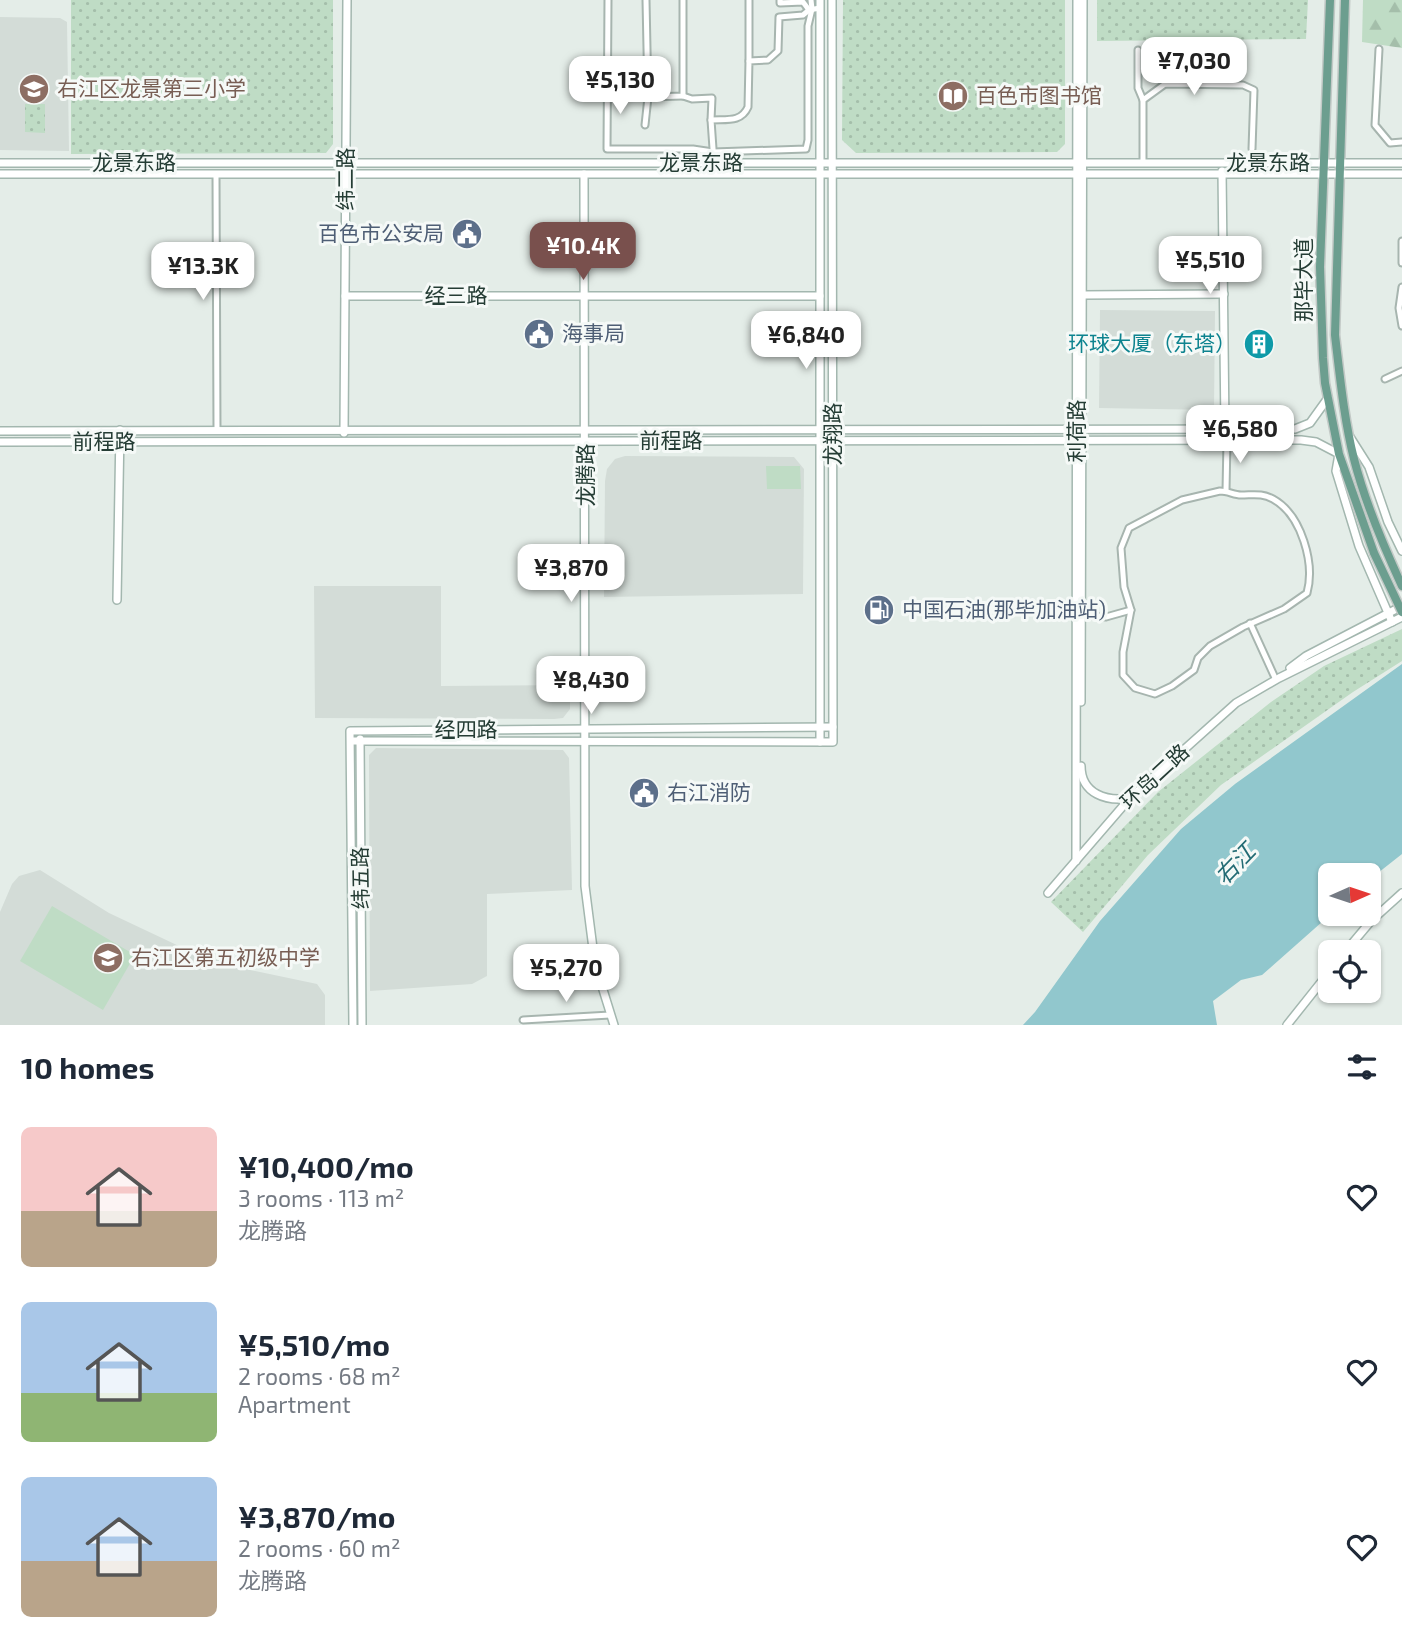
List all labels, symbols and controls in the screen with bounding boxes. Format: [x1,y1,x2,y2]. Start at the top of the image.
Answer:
pin: ¥7,030 [1137,38,1251,97]
text: ¥7,030 [1157,46,1231,74]
pin: ¥5,130 [563,57,677,116]
text: ¥5,130 [585,65,655,93]
school or university icon: 右江区龙景第三小学 [17,72,51,106]
place label: 右江区龙景第三小学 [57,75,246,100]
library icon: 百色市图书馆 [936,79,970,113]
place label: 百色市图书馆 [976,82,1102,107]
street label: 纬二路 [332,148,357,211]
street label: 龙景东路 [92,149,176,174]
street label: 龙景东路 [659,149,743,174]
street label: 龙景东路 [1226,149,1310,174]
public building icon: 百色市公安局 [450,217,484,251]
place label: 百色市公安局 [318,220,444,245]
pin: ¥10.4K [526,222,640,282]
text: ¥10.4K [546,231,620,259]
pin: ¥5,510 [1153,236,1267,296]
street label: 那毕大道 [1290,238,1315,322]
pin: ¥13.3K [146,243,260,302]
text: ¥5,510 [1175,245,1245,273]
text: ¥13.3K [167,251,239,279]
street label: 经三路 [425,282,488,307]
pin: ¥6,840 [749,312,863,371]
public building icon: 海事局 [522,317,556,351]
place label: 海事局 [562,320,625,345]
text: ¥6,840 [767,320,845,348]
building icon: 环球大厦（东塔） [1242,327,1276,361]
place label: 环球大厦（东塔） [1068,330,1236,355]
street label: 利荷路 [1063,400,1088,463]
street label: 龙翔路 [819,403,844,466]
pin: ¥6,580 [1183,406,1297,465]
text: ¥6,580 [1202,414,1278,442]
street label: 前程路 [640,427,703,452]
street label: 前程路 [73,428,136,453]
street label: 龙腾路 [572,444,597,507]
pin: ¥3,870 [514,544,628,604]
text: ¥3,870 [534,553,608,581]
fuel station icon: 中国石油(那毕加油站) [862,593,896,627]
place label: 中国石油(那毕加油站) [902,596,1106,621]
pin: ¥8,430 [534,656,648,716]
text: ¥8,430 [552,665,630,693]
street label: 经四路 [435,716,498,741]
street label: 环岛二路 [1115,738,1193,814]
public building icon: 右江消防 [627,776,661,810]
place label: 右江消防 [667,779,751,804]
water label: 右江 [1208,835,1262,890]
street label: 纬五路 [346,846,373,910]
north arrow [1318,863,1381,926]
map controls [1318,863,1381,1003]
button: locate [1318,940,1381,1003]
school or university icon: 右江区第五初级中学 [91,941,125,975]
place label: 右江区第五初级中学 [131,944,320,969]
pin: ¥5,270 [509,944,623,1004]
text: ¥5,270 [529,953,603,981]
icon: filters [1343,1048,1381,1086]
text: 10 homes [21,1049,154,1085]
text: ¥10,400/mo [238,1148,414,1184]
icon: home [77,1155,161,1239]
icon: heart [1343,1178,1381,1216]
text: 3 rooms · 113 m² [238,1184,404,1212]
text: 龙腾路 [238,1216,307,1244]
text: ¥5,510/mo [238,1326,390,1362]
icon: home [77,1330,161,1414]
icon: heart [1343,1353,1381,1391]
text: 2 rooms · 68 m² [238,1362,401,1390]
text: Apartment [238,1390,351,1418]
text: ¥3,870/mo [238,1498,395,1534]
icon: home [77,1505,161,1589]
icon: heart [1343,1528,1381,1566]
text: 2 rooms · 60 m² [238,1534,400,1562]
text: 龙腾路 [238,1566,307,1594]

